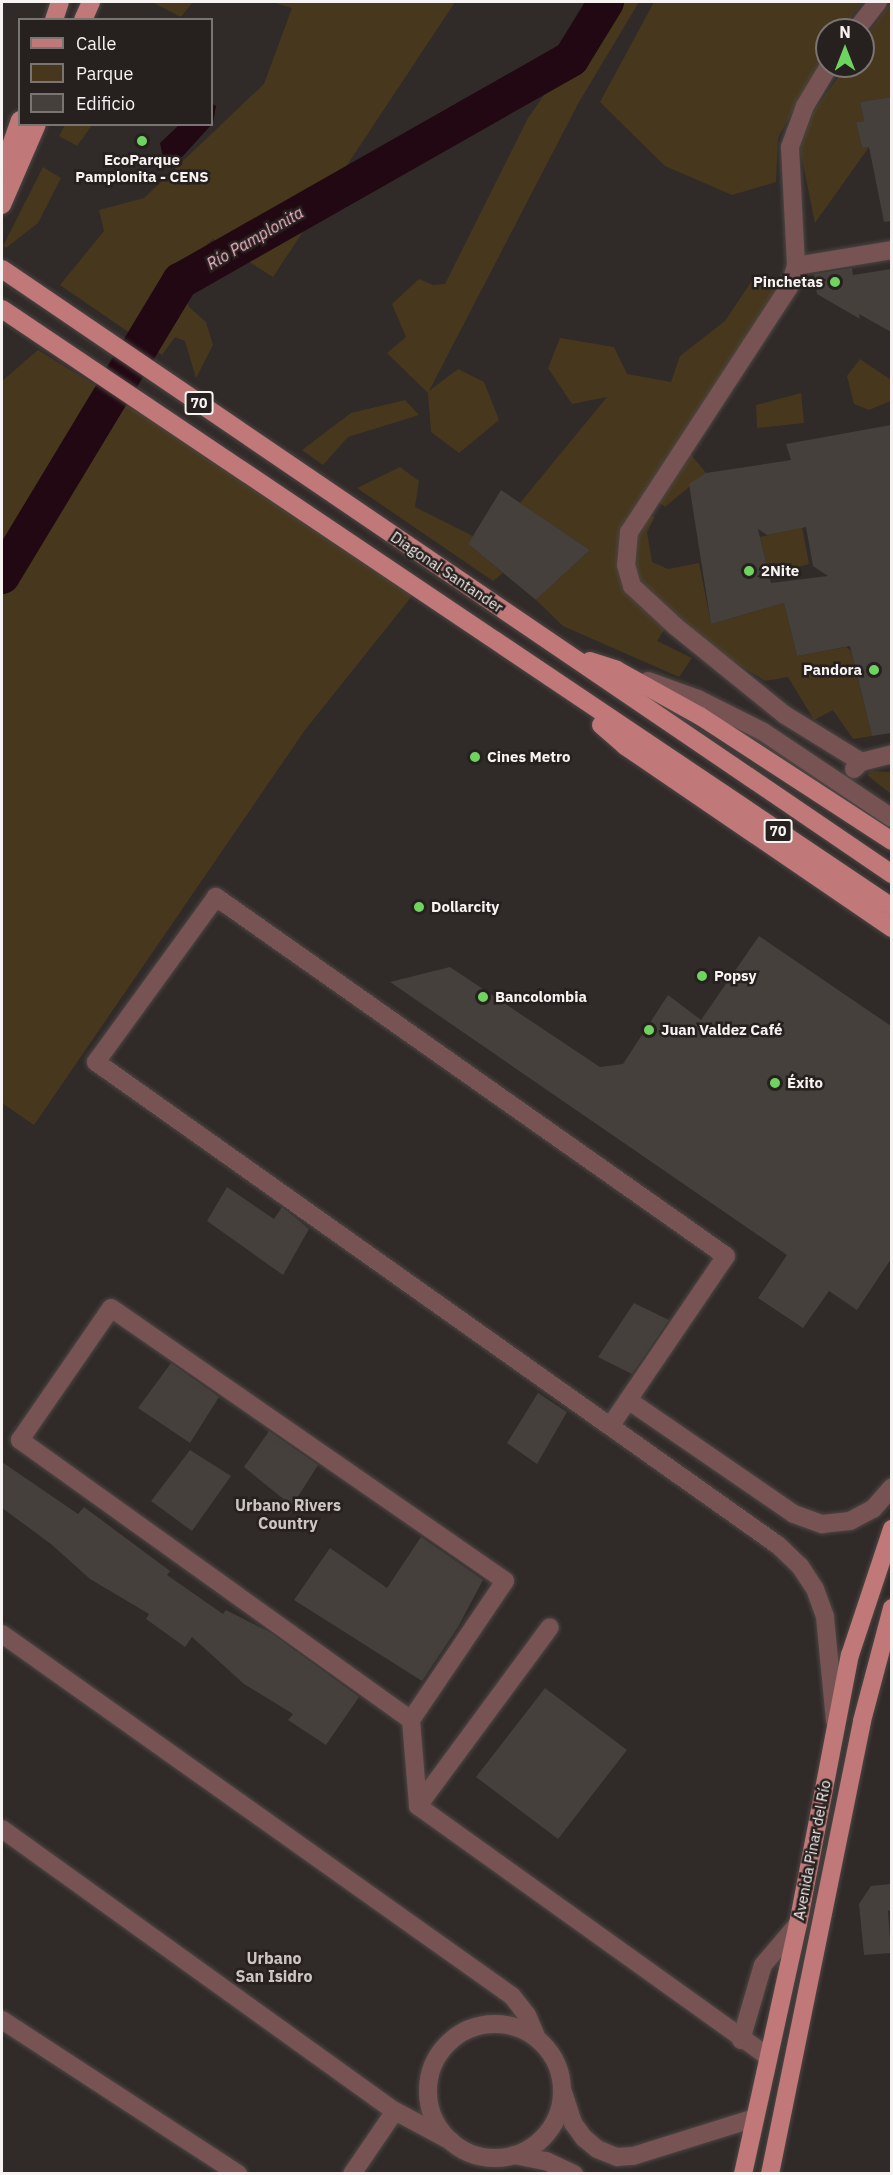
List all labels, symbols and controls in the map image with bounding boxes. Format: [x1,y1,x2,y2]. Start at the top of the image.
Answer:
legend [18,18,213,126]
north arrow [815,18,875,78]
text: N [839,22,851,42]
text: Calle [76,32,116,55]
text: Parque [76,62,133,85]
text: Edificio [76,92,135,115]
marker: EcoParque Pamplonita - CENS [135,134,149,148]
place label: EcoParque Pamplonita - CENS [75,150,209,185]
water label: Río Pamplonita [203,203,307,273]
place label: Pinchetas [753,273,823,291]
marker: Pinchetas [828,275,842,289]
road number: 70 [184,392,214,414]
street label: Diagonal Santander [387,528,507,616]
place label: 2Nite [761,562,799,580]
marker: 2Nite [742,564,756,578]
place label: Pandora [803,661,862,679]
marker: Pandora [867,663,881,677]
place label: Cines Metro [487,748,570,766]
marker: Cines Metro [468,750,482,764]
road number: 70 [763,820,793,842]
place label: Dollarcity [431,898,499,916]
marker: Dollarcity [412,900,426,914]
place label: Popsy [714,967,757,985]
marker: Popsy [695,969,709,983]
place label: Bancolombia [495,988,587,1006]
marker: Bancolombia [476,990,490,1004]
place label: Juan Valdez Café [661,1021,782,1039]
marker: Juan Valdez Café [642,1023,656,1037]
place label: Éxito [787,1074,823,1092]
marker: Éxito [768,1076,782,1090]
district label: Urbano Rivers Country [235,1495,341,1533]
street label: Avenida Pinar del Río [790,1779,834,1921]
district label: Urbano San Isidro [235,1948,313,1986]

